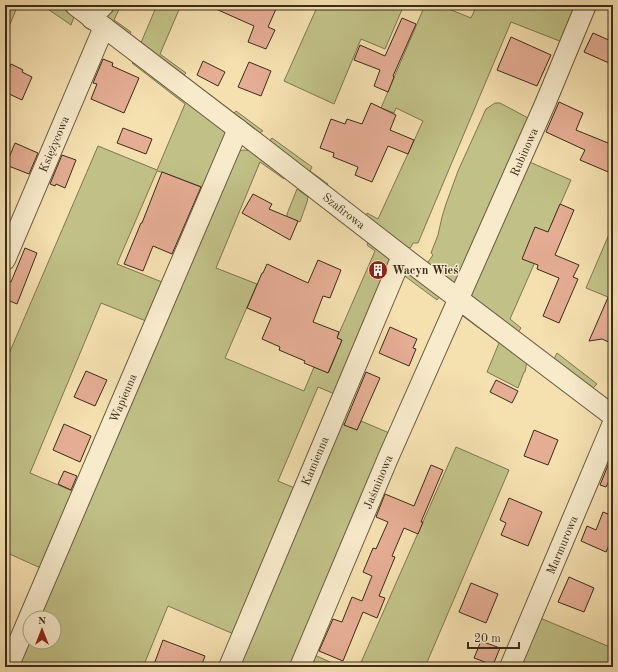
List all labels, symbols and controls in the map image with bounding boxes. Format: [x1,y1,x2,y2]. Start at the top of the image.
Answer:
street label: Księżycowa [38,114,72,174]
street label: Rubinowa [509,126,541,178]
street label: Szafirowa [320,192,367,232]
building icon: Wacyn Wieś [367,259,389,281]
place label: Wacyn Wieś [392,265,458,277]
street label: Wapienna [108,372,140,425]
street label: Kamienna [300,435,332,488]
street label: Jaśminowa [362,454,396,511]
street label: Marmurowa [545,514,581,576]
north arrow [22,610,62,650]
text: N [38,616,47,627]
scale bar [468,624,519,650]
text: 20 m [474,633,501,645]

